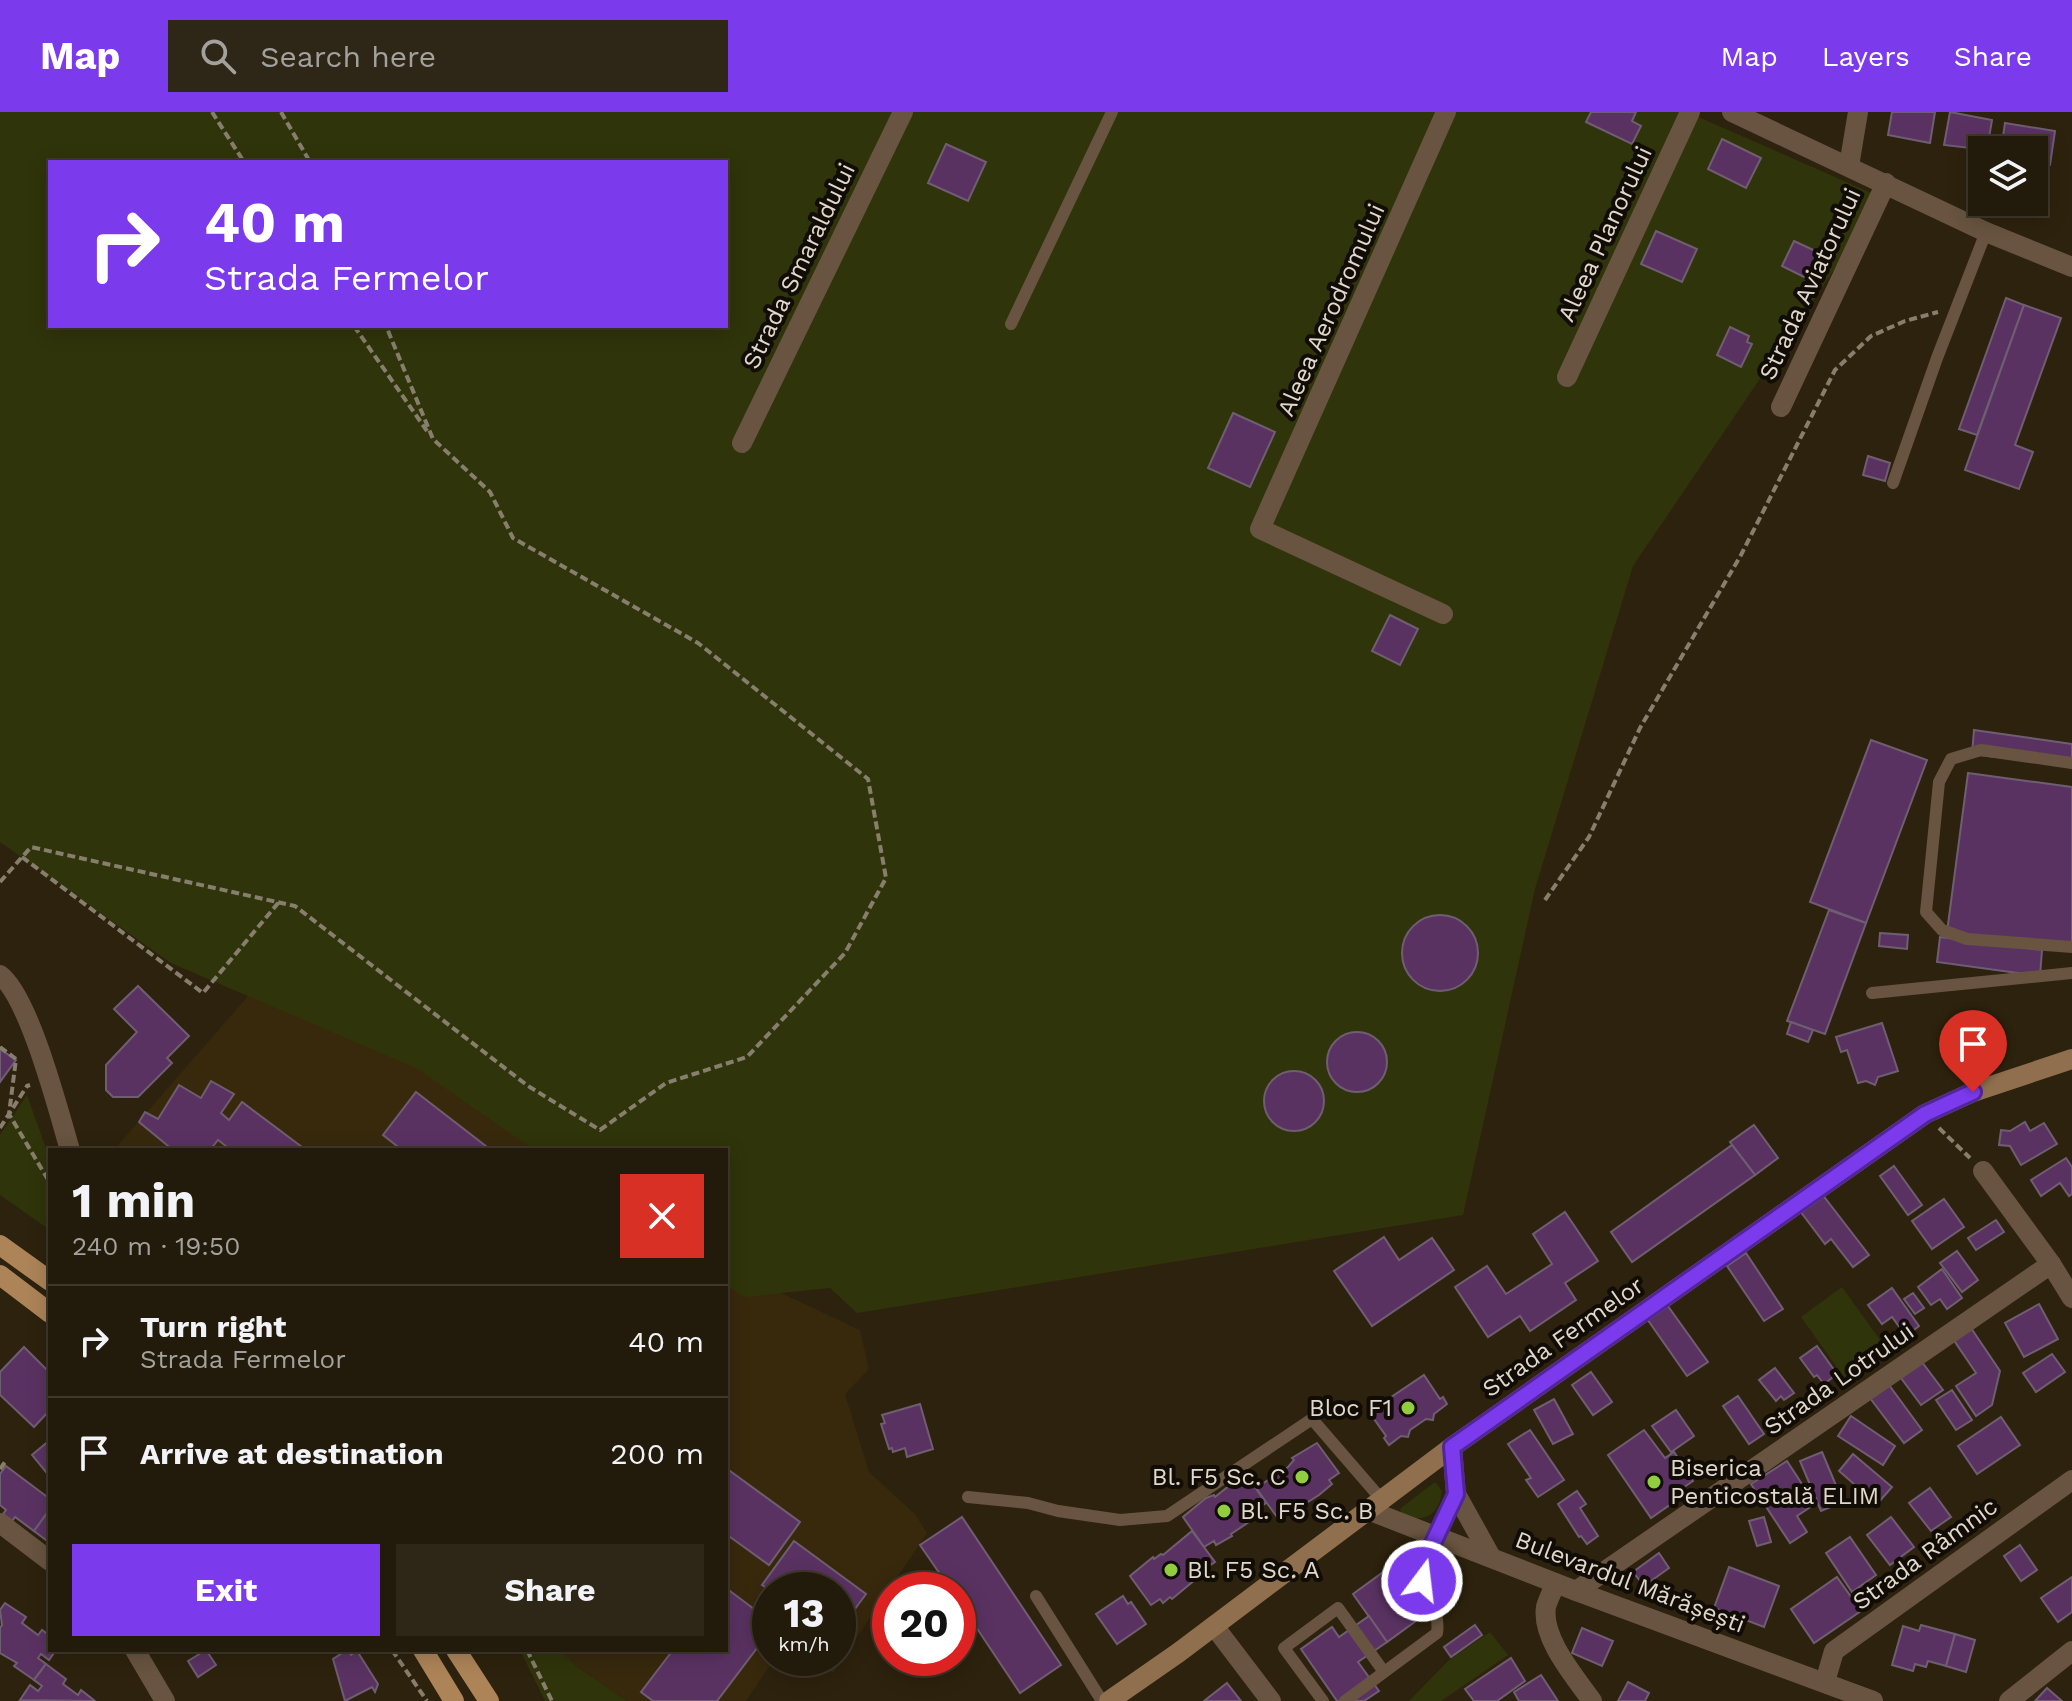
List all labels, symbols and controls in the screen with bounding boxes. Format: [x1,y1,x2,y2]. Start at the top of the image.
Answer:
search box [168,20,728,92]
text: Map [40,34,120,78]
icon: search [196,34,240,78]
text: Search here [260,39,436,74]
text: Map [1721,40,1778,73]
text: Layers [1822,40,1910,73]
text: Share [1954,40,2032,73]
map controls [1968,136,2048,216]
button: layers [1968,136,2048,216]
street label: Aleea Planorului [1552,142,1658,326]
street label: Strada Smaraldului [737,159,861,373]
street label: Strada Aviatorului [1753,184,1867,384]
text: 40 m [204,190,345,256]
icon: right [72,192,176,296]
street label: Aleea Aerodromului [1272,199,1390,421]
text: Strada Fermelor [204,257,489,299]
pin [1939,1010,2007,1092]
icon: arrive [1951,1022,1995,1066]
text: 1 min [72,1172,195,1229]
button: close [620,1174,704,1258]
text: 240 m · 19:50 [72,1231,240,1261]
street label: Strada Fermelor [1477,1271,1649,1403]
text: Turn right [140,1309,286,1344]
street label: Strada Lotrului [1759,1317,1919,1441]
icon: right [72,1319,116,1363]
text: 40 m [628,1324,704,1359]
text: Strada Fermelor [140,1344,346,1374]
place label: Bloc F1 [1309,1394,1392,1422]
marker: Bloc F1 [1399,1399,1417,1417]
icon: arrive [72,1431,116,1475]
text: Arrive at destination [140,1436,444,1471]
text: 200 m [610,1436,704,1471]
place label: Biserica Penticostală ELIM [1670,1454,1879,1510]
place label: Bl. F5 Sc. C [1152,1463,1286,1491]
marker: Bl. F5 Sc. C [1293,1468,1311,1486]
marker: Biserica Penticostală ELIM [1645,1473,1663,1491]
street label: Strada Râmnic [1847,1492,2003,1616]
place label: Bl. F5 Sc. B [1240,1497,1373,1525]
marker: Bl. F5 Sc. B [1215,1502,1233,1520]
street label: Bulevardul Mărășești [1511,1525,1749,1639]
position arrow [1380,1539,1464,1623]
button: Exit [72,1544,380,1636]
button: Share [396,1544,704,1636]
place label: Bl. F5 Sc. A [1187,1556,1320,1584]
marker: Bl. F5 Sc. A [1162,1561,1180,1579]
speed limit sign: 20 [872,1572,976,1676]
text: 13 [784,1590,824,1637]
text: km/h [778,1632,830,1656]

